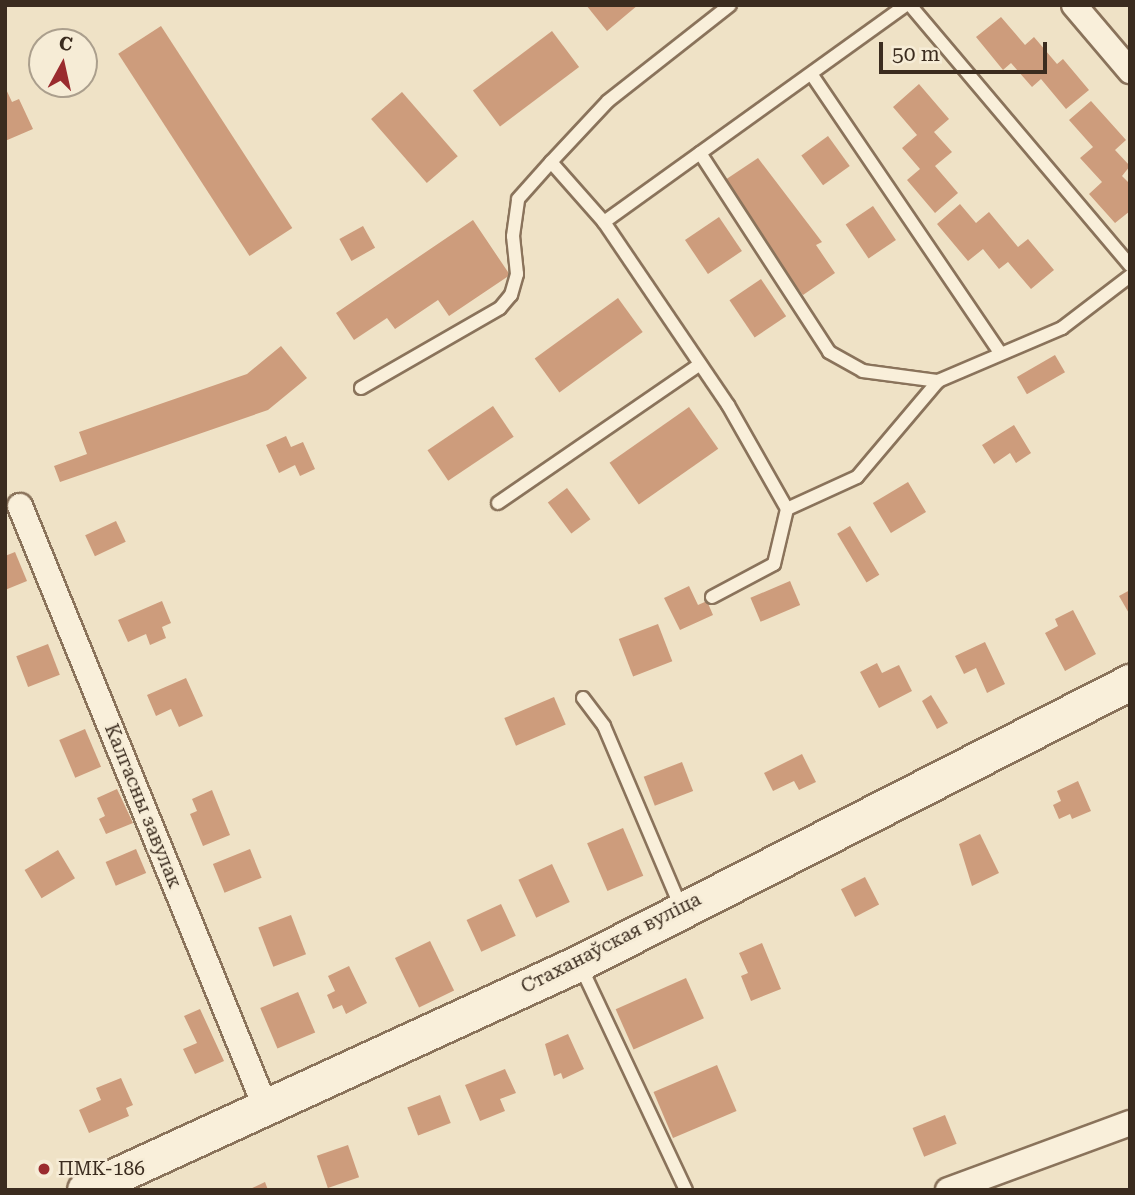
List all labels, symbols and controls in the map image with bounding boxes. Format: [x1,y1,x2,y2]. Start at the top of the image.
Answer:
north arrow [28,28,98,98]
scale bar [883,28,1051,72]
text: С [58,31,74,56]
text: 50 m [892,42,940,66]
street label: Калгасны завулак [100,721,186,891]
street label: Стаханаўская вуліца [517,888,705,998]
place label: ПМК-186 [58,1158,145,1180]
marker: ПМК-186 [36,1161,52,1177]

